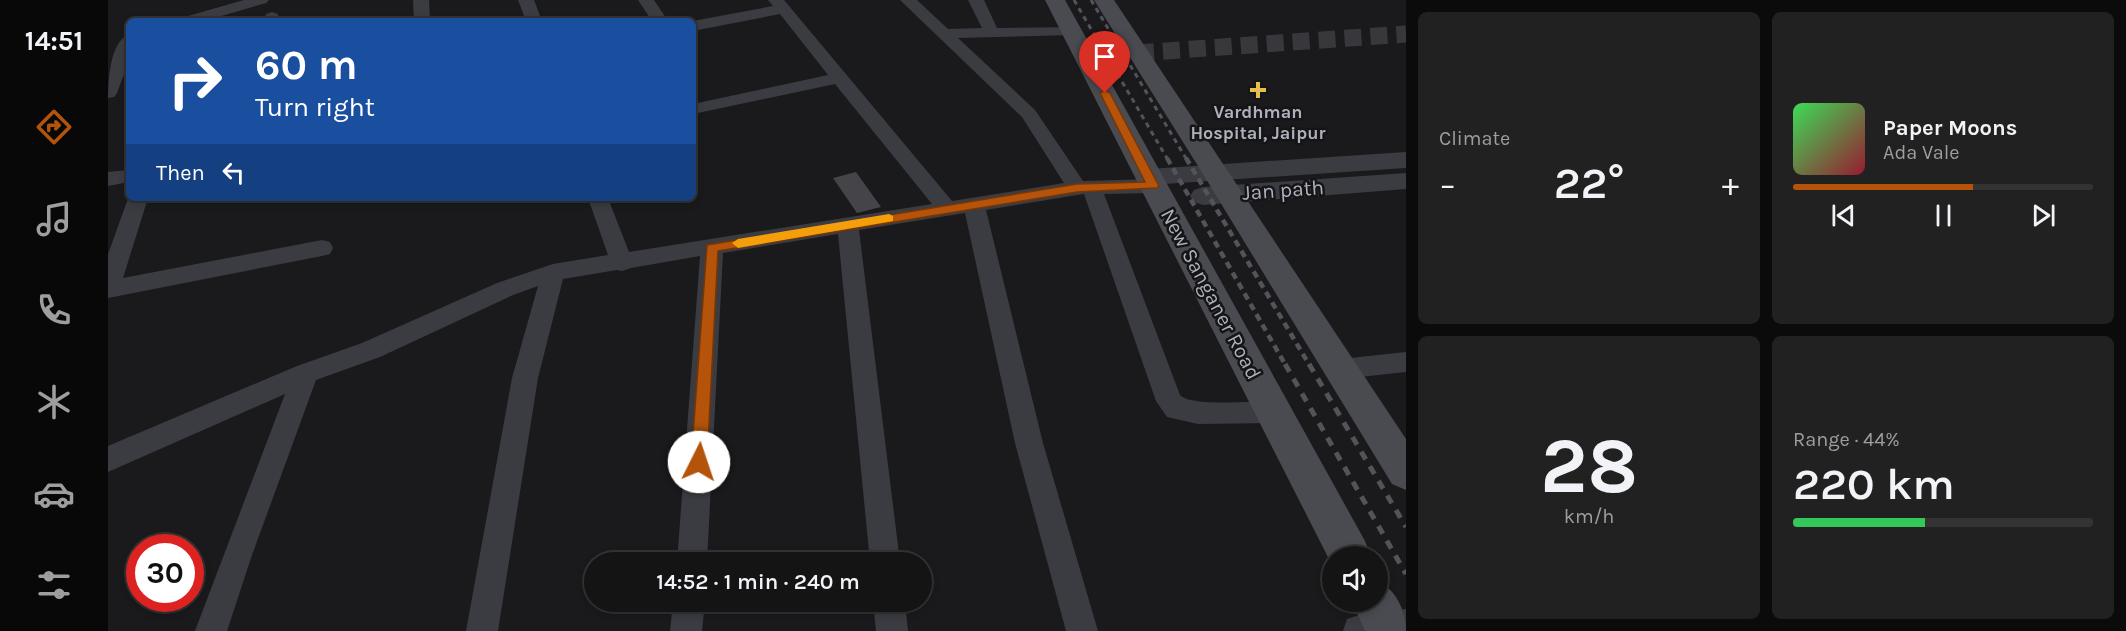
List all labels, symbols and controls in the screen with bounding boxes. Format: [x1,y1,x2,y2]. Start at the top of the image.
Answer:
text: 14:51 [25,25,83,57]
pin [1079,31,1130,93]
text: 60 m [255,40,358,90]
icon: arrive [1088,40,1121,73]
icon: right [156,42,234,120]
marker: Vardhman Hospital, Jaipur [1249,81,1267,99]
text: Turn right [255,91,375,123]
place label: Vardhman Hospital, Jaipur [1190,101,1326,144]
icon: directions [33,106,75,148]
text: Paper Moons [1883,115,2017,141]
text: Climate [1439,127,1510,150]
text: Ada Vale [1883,141,1960,164]
icon: left [217,156,250,189]
text: 22° [1554,157,1624,209]
text: Then [156,160,205,186]
text: − [1439,165,1456,203]
text: + [1722,165,1739,203]
street label: Jan path [1241,175,1325,205]
icon: music [33,198,75,240]
icon: previous [1827,199,1860,232]
icon: pause [1927,199,1960,232]
icon: next [2027,199,2060,232]
street label: New Sanganer Road [1156,204,1266,384]
icon: phone [33,289,75,331]
icon: climate [33,381,75,423]
text: 28 [1540,420,1638,512]
text: Range · 44% [1793,428,1900,451]
position arrow [667,430,731,494]
text: 220 km [1793,458,1955,510]
icon: car [33,473,75,515]
text: km/h [1564,505,1614,528]
speed limit sign: 30 [126,534,204,612]
map controls [1322,546,1388,612]
button: sound [1322,546,1388,612]
icon: filters [33,564,75,606]
text: 14:52 · 1 min · 240 m [656,569,860,595]

